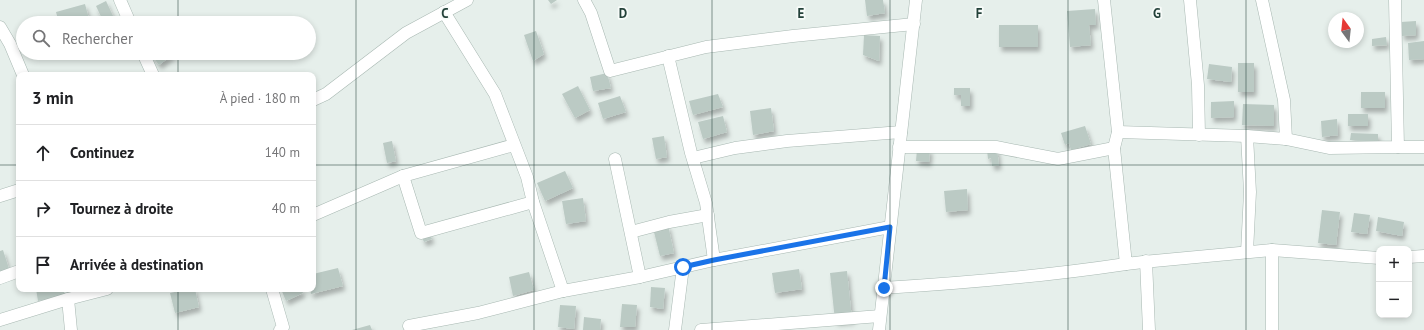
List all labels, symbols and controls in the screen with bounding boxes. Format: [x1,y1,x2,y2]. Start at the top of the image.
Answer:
text: C [441,5,449,22]
text: D [619,5,627,22]
text: E [798,5,805,22]
text: F [976,5,983,22]
text: G [1153,5,1161,22]
north arrow [1328,12,1364,48]
search box [16,16,316,60]
icon: search [30,27,52,49]
text: Rechercher [62,29,133,48]
text: 3 min [32,87,73,109]
text: À pied · 180 m [220,90,300,107]
icon: ahead [32,142,54,164]
text: Continuez [70,143,134,162]
text: 140 m [265,144,300,161]
icon: right [32,198,54,220]
text: Tournez à droite [70,199,173,218]
text: 40 m [272,200,300,217]
map controls [1376,246,1412,318]
button: + [1376,246,1412,282]
icon: arrive [32,254,54,276]
text: Arrivée à destination [70,255,203,274]
route start [674,258,692,276]
route end [875,279,893,297]
button: − [1376,282,1412,318]

